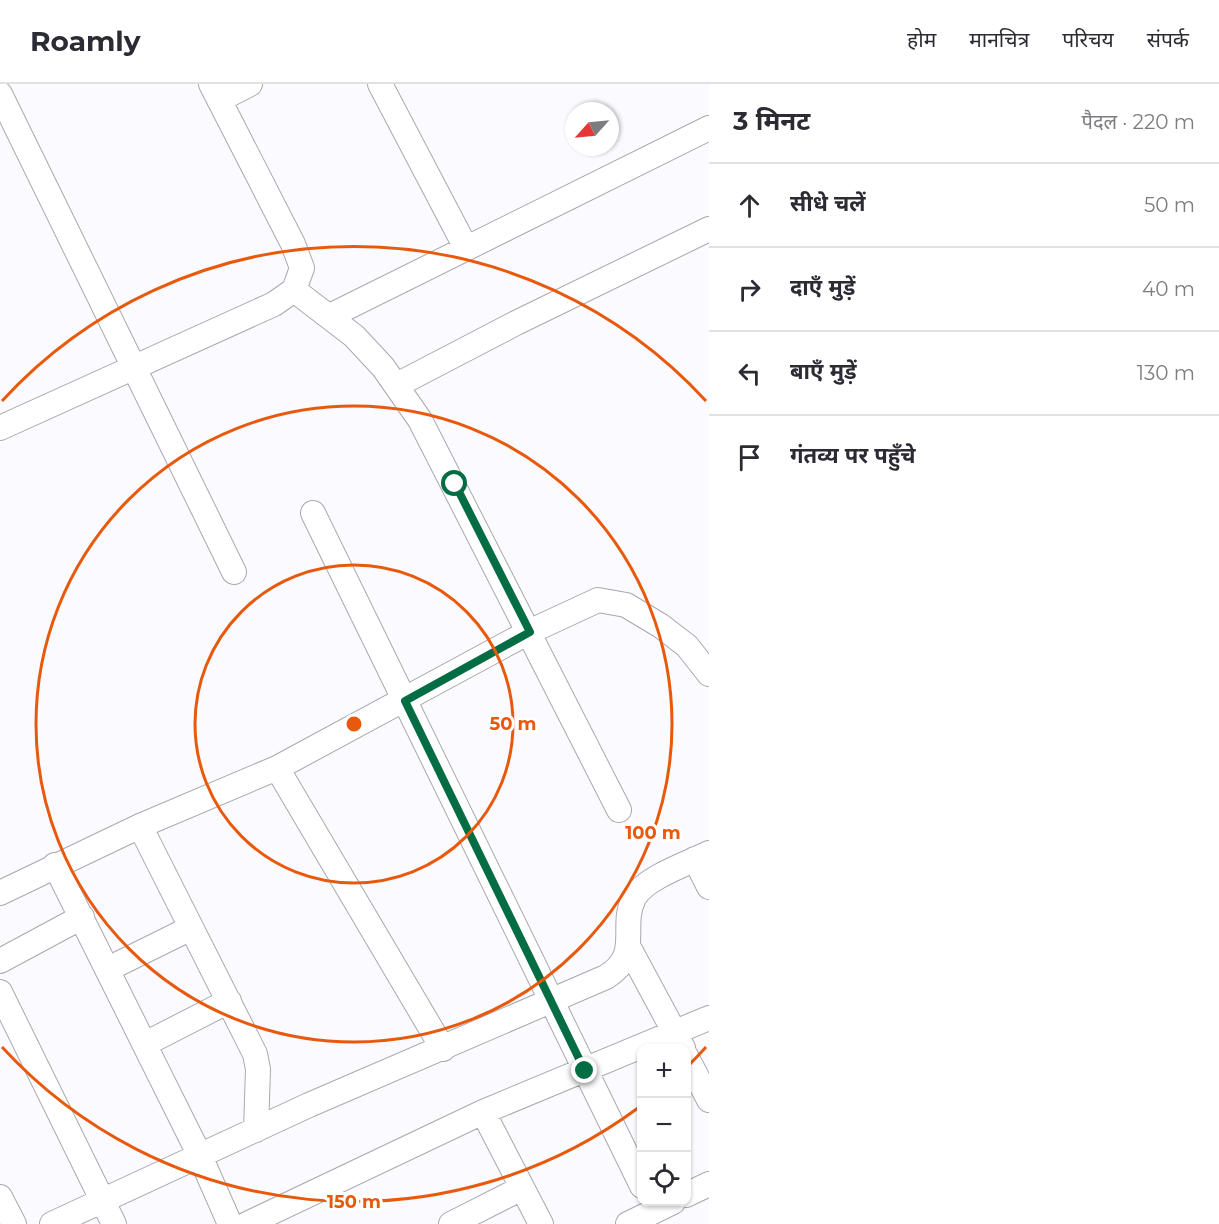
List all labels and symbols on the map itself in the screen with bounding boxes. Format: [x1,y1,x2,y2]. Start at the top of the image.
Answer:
north arrow [565,102,619,156]
route start [441,470,467,496]
text: 50 m [490,713,536,735]
centre of rings [344,714,364,734]
text: 100 m [625,822,681,844]
route end [571,1057,597,1083]
text: 150 m [327,1191,381,1213]

